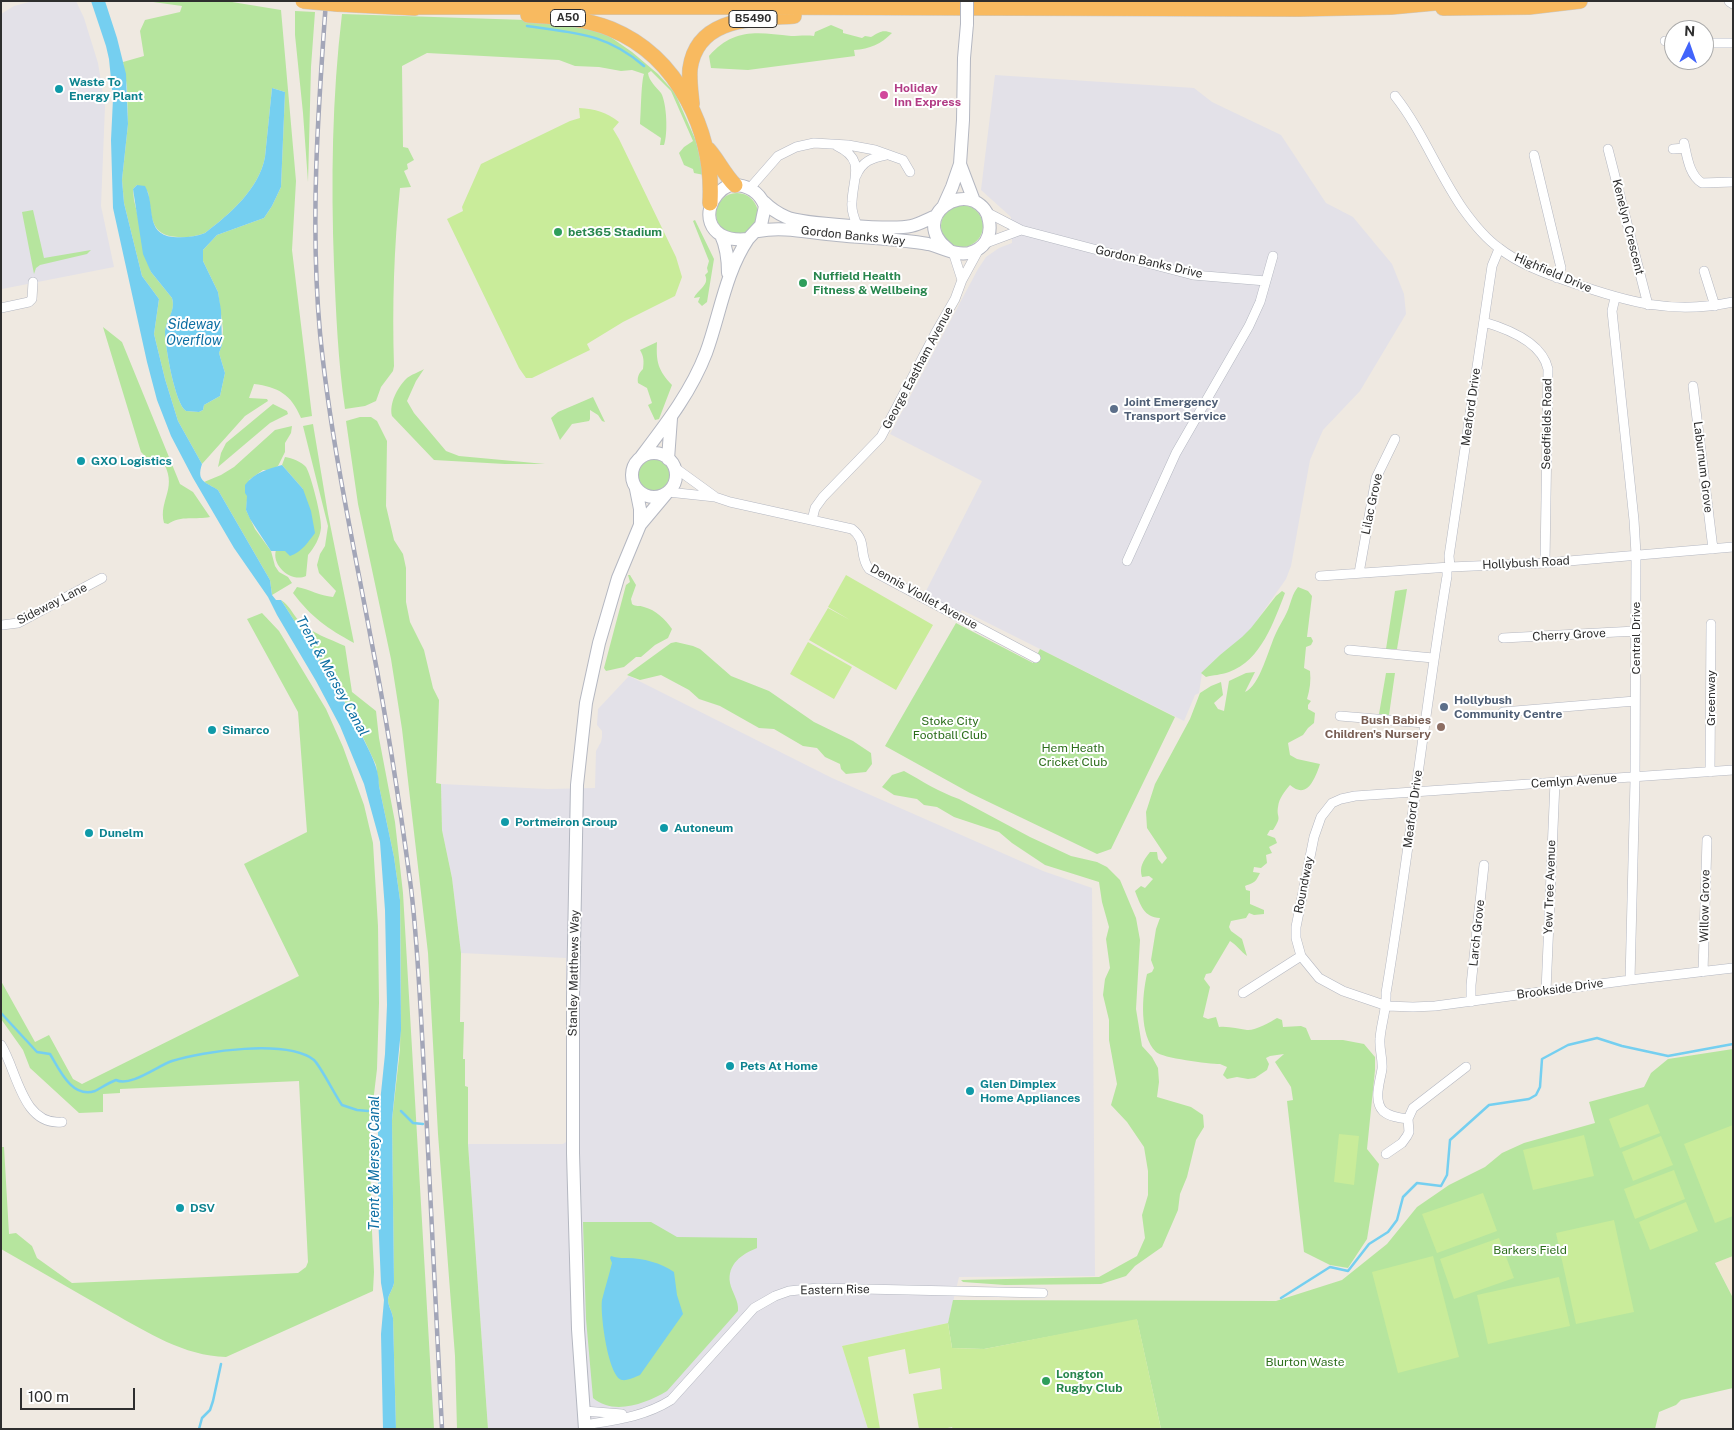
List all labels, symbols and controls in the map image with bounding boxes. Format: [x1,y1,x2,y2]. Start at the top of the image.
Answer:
road number: A50 [550,10,586,27]
road number: B5490 [729,10,777,28]
north arrow [1664,20,1714,70]
text: N [1684,23,1696,39]
place label: Waste To Energy Plant [69,75,143,103]
place label: Holiday Inn Express [894,81,961,109]
marker: Waste To Energy Plant [53,83,65,95]
marker: Holiday Inn Express [878,89,890,101]
street label: Kenelyn Crescent [1609,178,1647,276]
street label: Gordon Banks Way [800,223,906,249]
place label: bet365 Stadium [568,225,662,239]
marker: bet365 Stadium [552,226,564,238]
street label: Gordon Banks Drive [1094,243,1204,281]
street label: Highfield Drive [1512,250,1594,296]
place label: Nuffield Health Fitness & Wellbeing [813,269,928,297]
marker: Nuffield Health Fitness & Wellbeing [797,277,809,289]
street label: George Eastham Avenue [880,304,956,432]
water label: Sideway Overflow [166,317,222,350]
street label: Meaford Drive [1458,367,1484,447]
street label: Seedfields Road [1539,378,1555,470]
place label: Joint Emergency Transport Service [1124,395,1226,423]
marker: Joint Emergency Transport Service [1108,403,1120,415]
street label: Laburnum Grove [1690,420,1716,514]
place label: GXO Logistics [91,454,172,468]
marker: GXO Logistics [75,455,87,467]
street label: Lilac Grove [1358,472,1386,536]
street label: Hollybush Road [1482,554,1570,572]
street label: Dennis Viollet Avenue [868,561,980,633]
street label: Sideway Lane [14,580,90,628]
street label: Central Drive [1629,602,1643,674]
water label: Trent & Mersey Canal [292,613,372,739]
street label: Cherry Grove [1532,626,1606,644]
street label: Greenway [1704,670,1718,726]
place label: Hollybush Community Centre [1454,693,1562,721]
marker: Hollybush Community Centre [1438,701,1450,713]
place label: Bush Babies Children's Nursery [1325,713,1431,741]
park label: Stoke City Football Club [913,714,987,742]
marker: Bush Babies Children's Nursery [1435,721,1447,733]
place label: Simarco [222,723,269,737]
marker: Simarco [206,724,218,736]
park label: Hem Heath Cricket Club [1039,741,1107,769]
street label: Meaford Drive [1400,769,1426,849]
street label: Cemlyn Avenue [1530,771,1618,791]
place label: Portmeiron Group [515,815,617,829]
marker: Portmeiron Group [499,816,511,828]
place label: Autoneum [674,821,733,835]
marker: Autoneum [658,822,670,834]
place label: Dunelm [99,826,143,840]
marker: Dunelm [83,827,95,839]
street label: Yew Tree Avenue [1541,839,1559,935]
street label: Roundway [1291,855,1317,915]
street label: Willow Grove [1697,869,1713,943]
street label: Larch Grove [1466,899,1488,967]
street label: Stanley Matthews Way [566,910,582,1036]
street label: Brookside Drive [1516,976,1604,1002]
place label: Pets At Home [740,1059,818,1073]
marker: Pets At Home [724,1060,736,1072]
place label: Glen Dimplex Home Appliances [980,1077,1080,1105]
marker: Glen Dimplex Home Appliances [964,1085,976,1097]
water label: Trent & Mersey Canal [367,1095,383,1231]
place label: DSV [190,1201,215,1215]
marker: DSV [174,1202,186,1214]
park label: Barkers Field [1493,1243,1567,1257]
street label: Eastern Rise [800,1282,870,1298]
park label: Blurton Waste [1266,1355,1344,1369]
place label: Longton Rugby Club [1056,1367,1122,1395]
marker: Longton Rugby Club [1040,1375,1052,1387]
scale bar [22,1378,138,1410]
text: 100 m [28,1388,69,1405]

